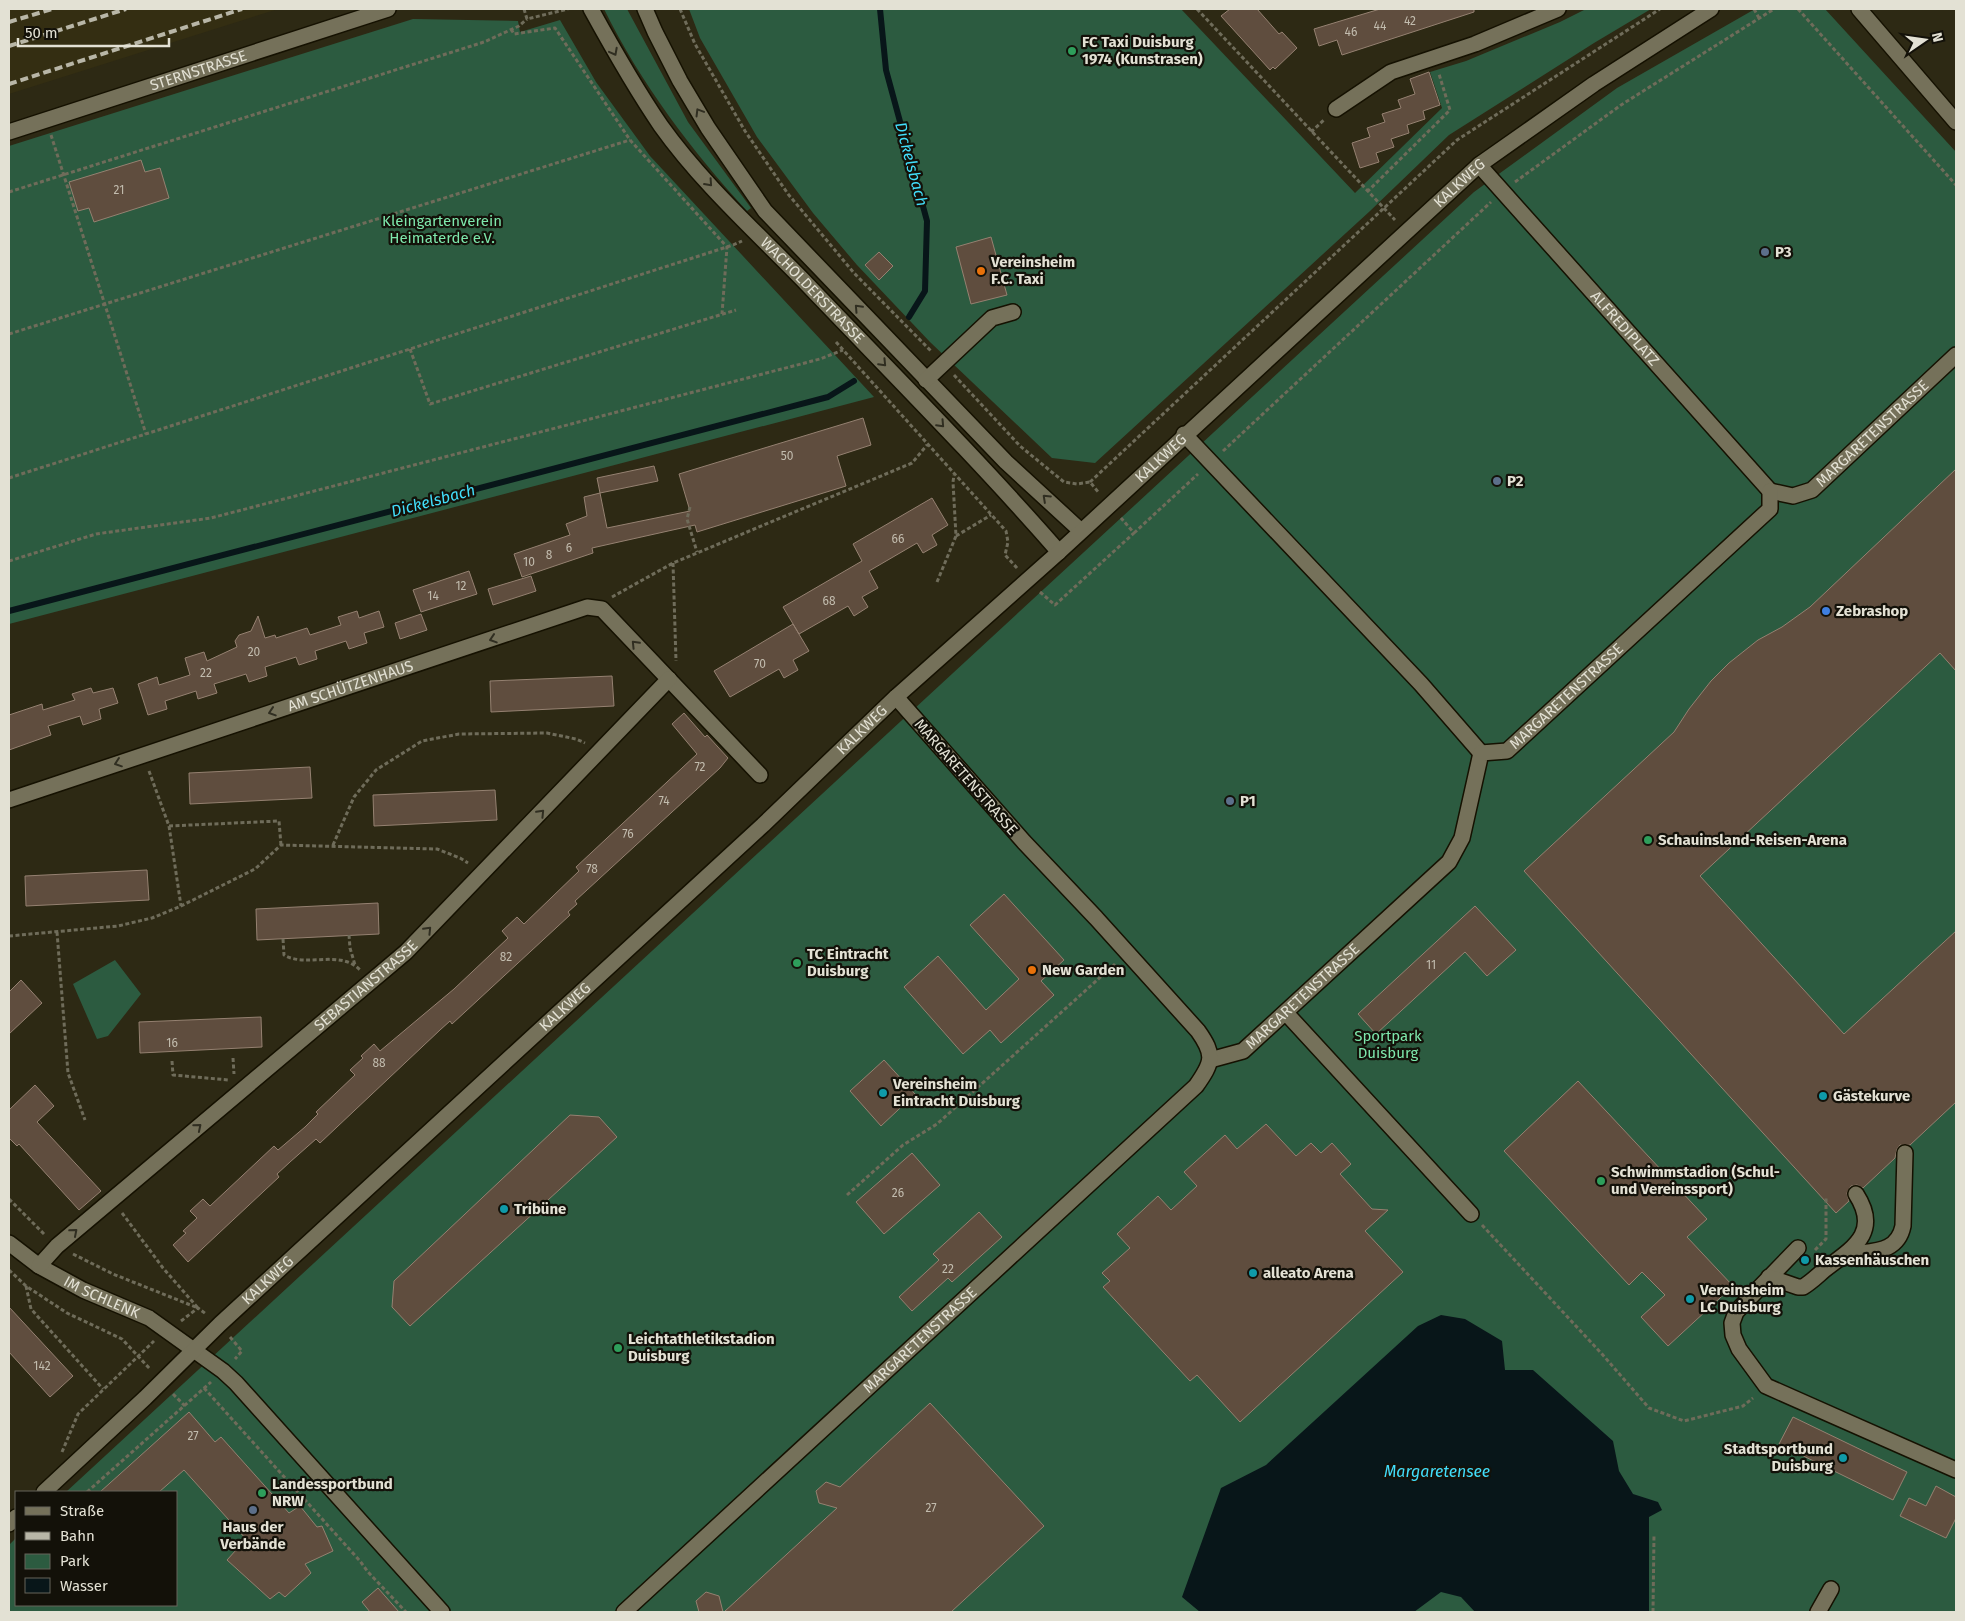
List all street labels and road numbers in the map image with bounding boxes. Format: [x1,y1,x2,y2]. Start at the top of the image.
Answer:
street label: STERNSTRASSE [148,46,249,95]
street label: KALKWEG [1430,155,1488,211]
street label: WACHOLDERSTRASSE [757,234,868,347]
street label: ALFREDIPLATZ [1587,287,1663,370]
street label: MARGARETENSTRASSE [1812,376,1932,491]
street label: KALKWEG [1131,430,1190,486]
street label: MARGARETENSTRASSE [1506,640,1627,753]
street label: AM SCHÜTZENHAUS [285,657,416,715]
street label: KALKWEG [833,701,891,758]
street label: MARGARETENSTRASSE [911,715,1021,839]
street label: SEBASTIANSTRASSE [310,936,421,1035]
street label: MARGARETENSTRASSE [1242,940,1363,1053]
street label: KALKWEG [536,979,595,1035]
street label: KALKWEG [238,1252,297,1308]
street label: IM SCHLENK [61,1272,143,1322]
street label: MARGARETENSTRASSE [859,1283,980,1397]

